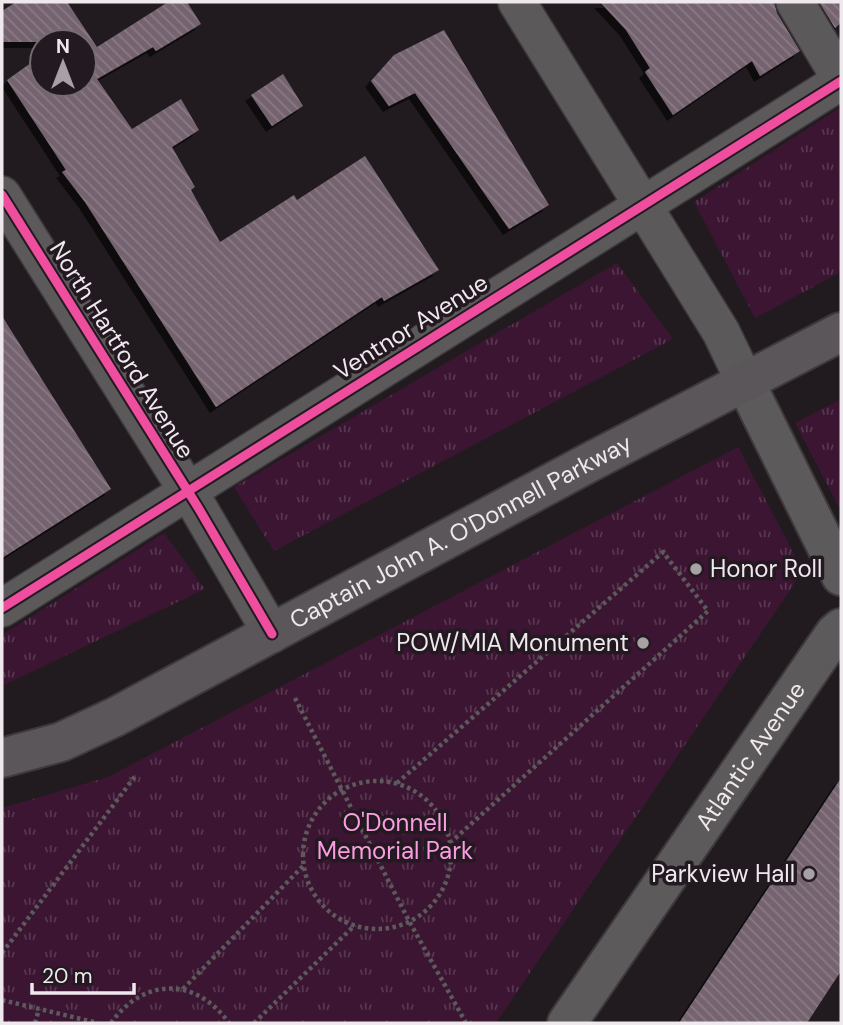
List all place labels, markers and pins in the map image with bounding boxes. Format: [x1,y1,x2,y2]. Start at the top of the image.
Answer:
place label: Honor Roll [710,553,822,584]
marker: Honor Roll [688,561,704,577]
place label: POW/MIA Monument [396,627,629,658]
marker: POW/MIA Monument [635,635,651,651]
place label: Parkview Hall [651,858,795,889]
marker: Parkview Hall [801,866,817,882]

